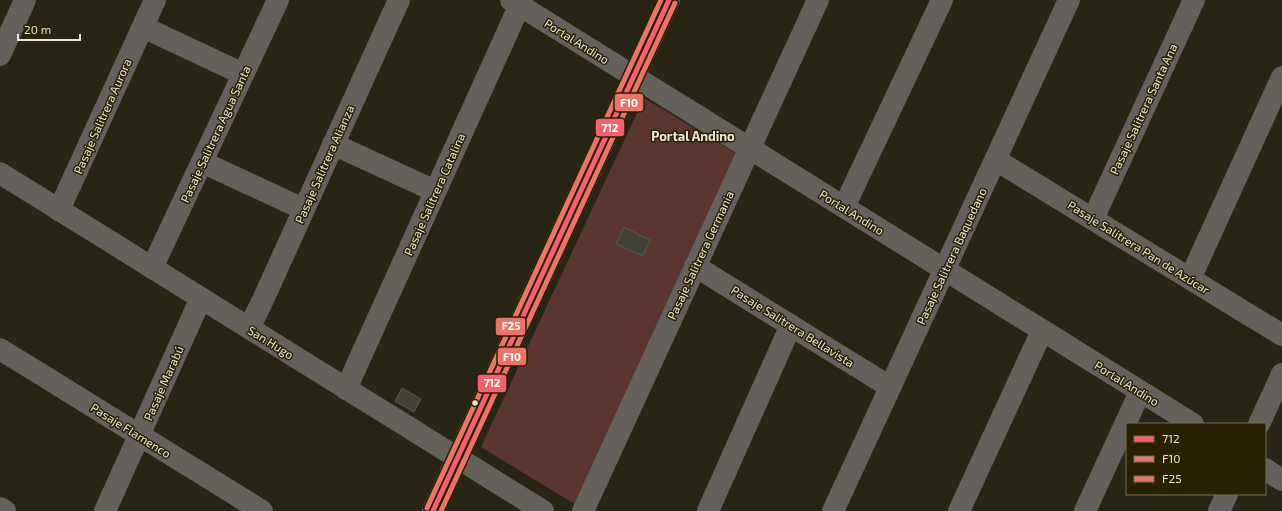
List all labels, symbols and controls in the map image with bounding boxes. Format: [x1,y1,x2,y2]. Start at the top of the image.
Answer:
scale bar [18,16,80,42]
street label: Portal Andino [542,16,612,67]
text: 20 m [24,22,51,36]
street label: Pasaje Salitrera Santa Ana [1106,41,1180,177]
street label: Pasaje Salitrera Aurora [70,56,135,176]
street label: Pasaje Salitrera Agua Santa [177,63,254,205]
line badge: F10 [614,93,644,112]
text: F10 [620,96,638,109]
street label: Pasaje Salitrera Alianza [292,103,357,226]
line badge: 712 [595,118,625,137]
text: 712 [602,121,618,134]
district label: Portal Andino [651,128,735,144]
street label: Pasaje Salitrera Catalina [401,131,468,258]
street label: Pasaje Salitrera Baquedano [913,185,990,327]
street label: Portal Andino [817,187,887,238]
street label: Pasaje Salitrera Germania [664,188,737,322]
street label: Pasaje Salitrera Pan de Azúcar [1065,197,1213,298]
street label: Pasaje Salitrera Bellavista [728,282,857,370]
line badge: F25 [495,317,526,336]
text: F25 [502,319,520,332]
street label: San Hugo [246,322,297,362]
street label: Pasaje Marabú [140,343,187,423]
line badge: F10 [497,347,527,366]
text: F10 [503,350,521,363]
street label: Portal Andino [1092,358,1162,409]
line badge: 712 [477,374,507,393]
text: 712 [484,376,500,389]
unlabelled marker [470,398,480,408]
street label: Pasaje Flamenco [88,400,174,461]
legend [1126,423,1266,495]
text: 712 [1162,431,1180,445]
text: F10 [1162,451,1180,465]
text: F25 [1162,471,1182,485]

